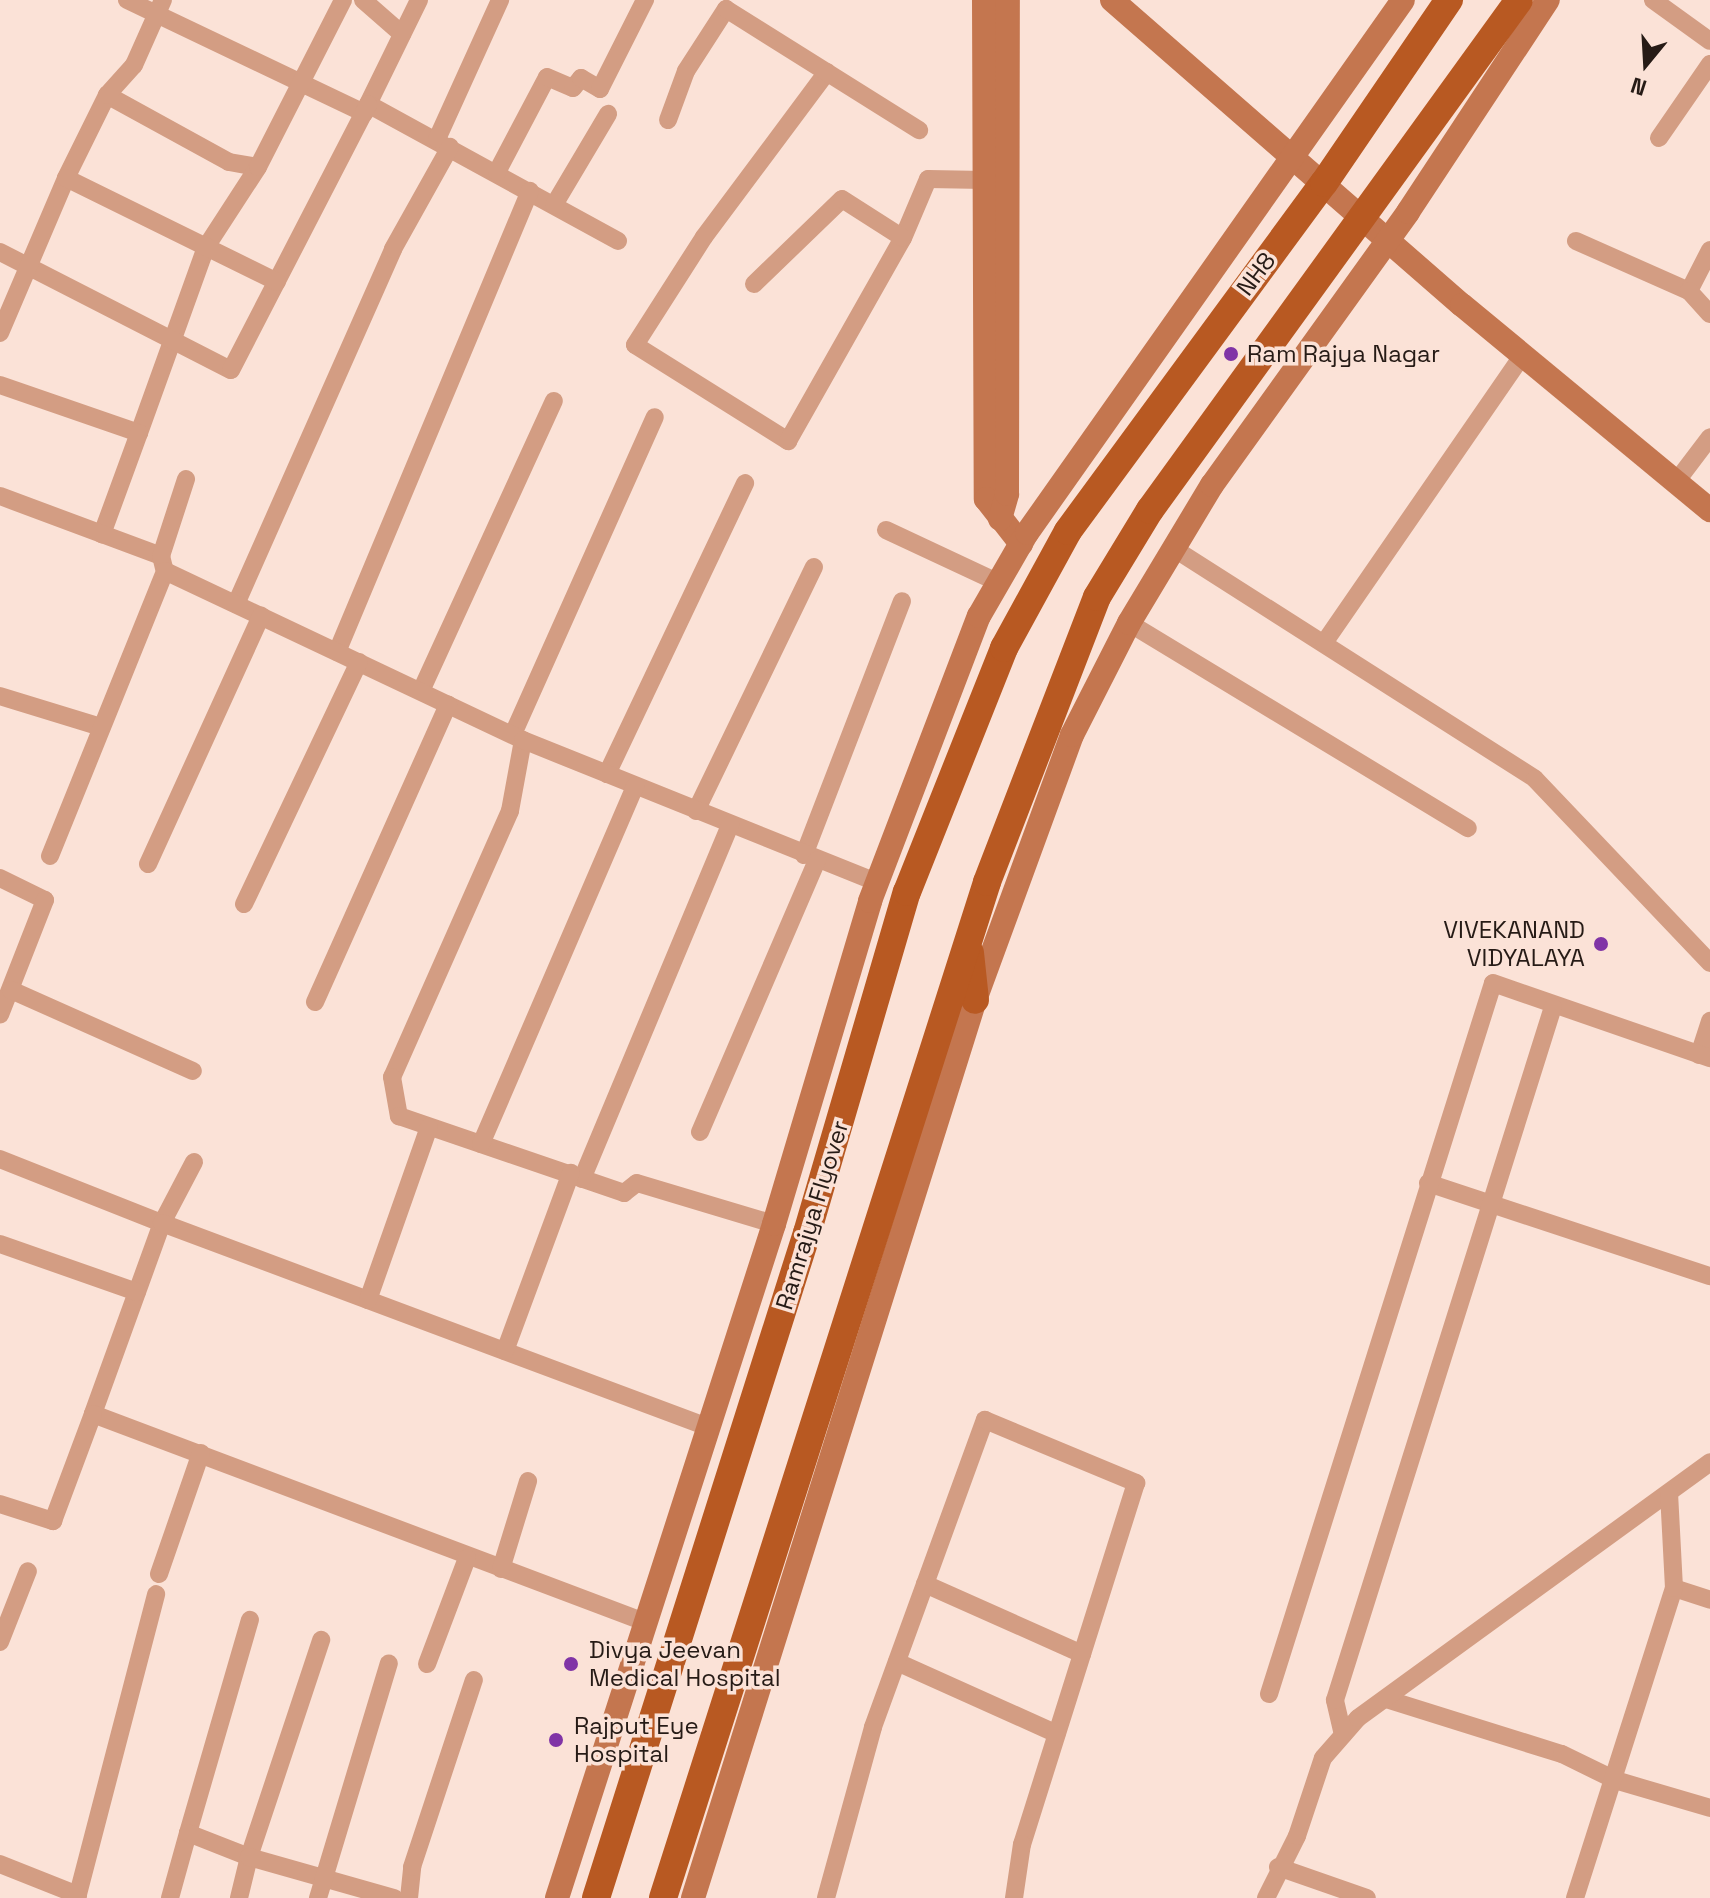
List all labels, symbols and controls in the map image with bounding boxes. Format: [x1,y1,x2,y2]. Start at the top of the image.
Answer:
north arrow [1606,24,1686,104]
text: N [1627,71,1650,102]
street label: NH8 [1230,247,1282,301]
place label: Ram Rajya Nagar [1247,340,1440,368]
marker: Ram Rajya Nagar [1222,345,1240,363]
place label: VIVEKANAND VIDYALAYA [1443,916,1585,972]
marker: VIVEKANAND VIDYALAYA [1592,935,1610,953]
street label: Ramrajya Flyover [770,1117,854,1313]
place label: Divya Jeevan Medical Hospital [589,1636,781,1692]
marker: Divya Jeevan Medical Hospital [560,1653,582,1675]
place label: Rajput Eye Hospital [574,1712,699,1768]
marker: Rajput Eye Hospital [545,1729,567,1751]

